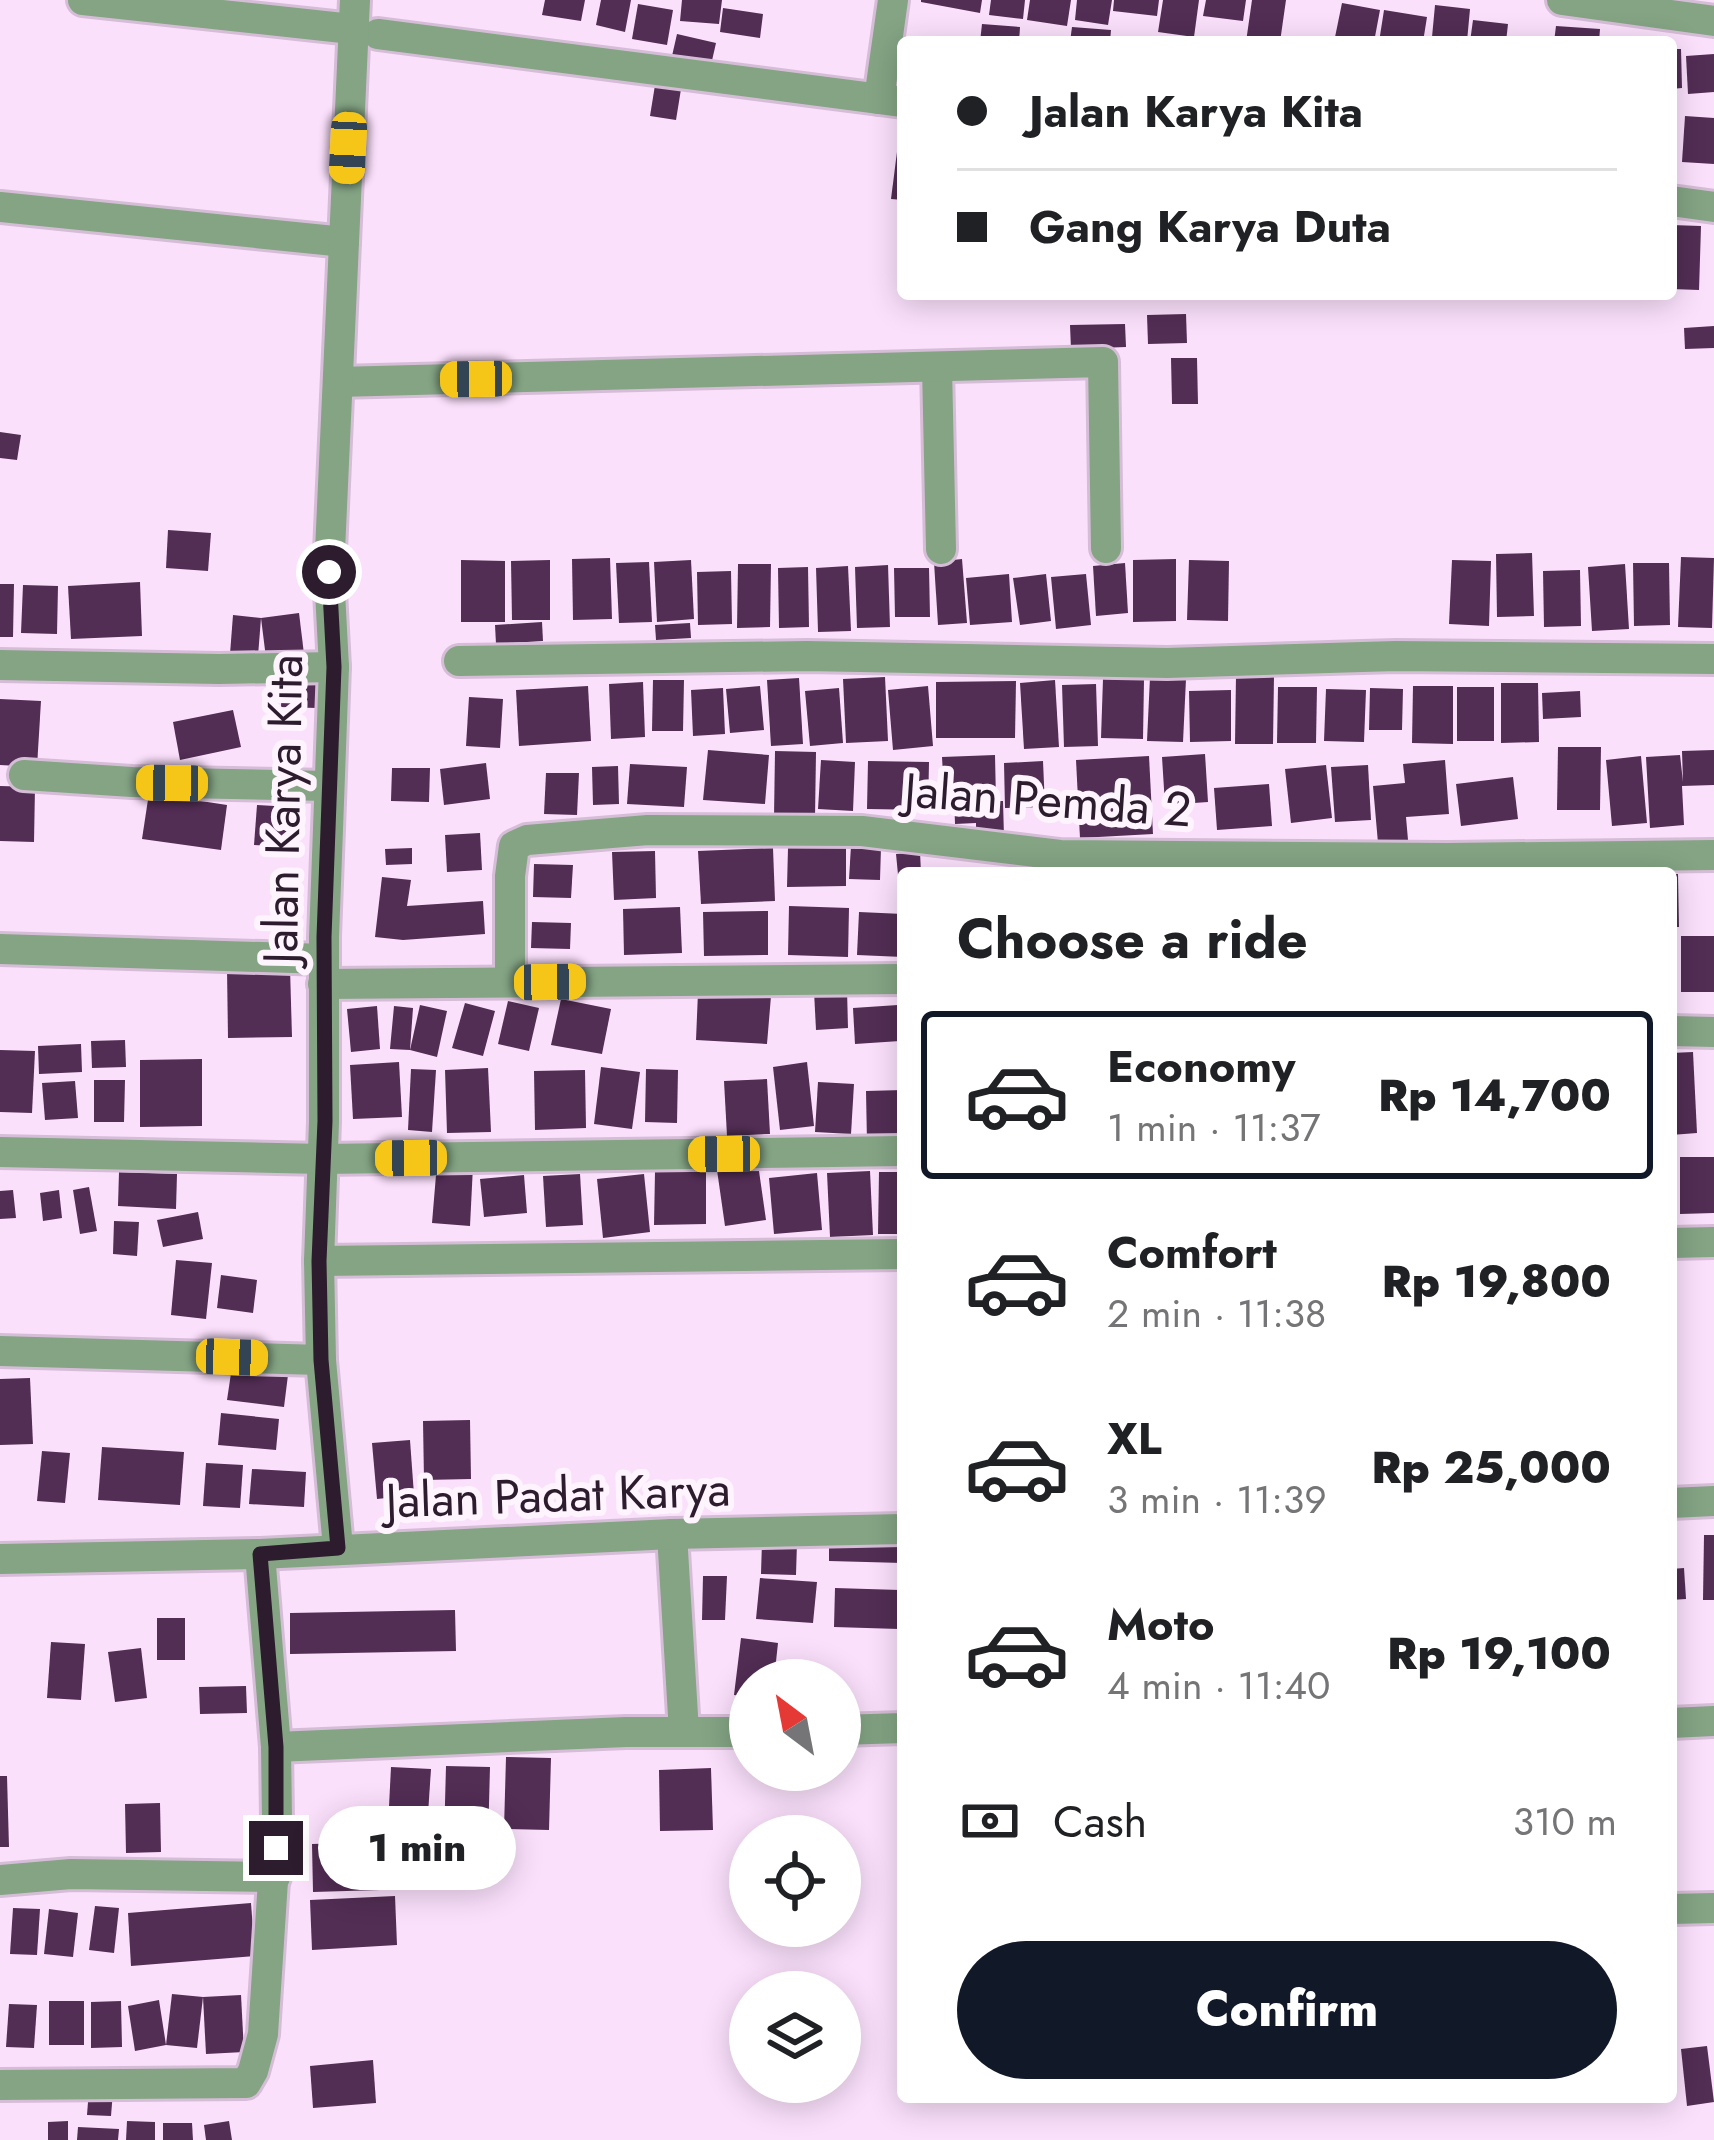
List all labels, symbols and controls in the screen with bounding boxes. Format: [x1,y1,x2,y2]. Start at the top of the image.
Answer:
text: Jalan Karya Kita [1029,79,1363,144]
car [328,111,368,185]
text: Gang Karya Duta [1029,194,1391,259]
car [440,360,512,398]
route start [302,545,356,599]
street label: Jalan Karya Kita [246,654,320,970]
street label: Jalan Pemda 2 [896,755,1194,844]
car [136,764,208,802]
text: Choose a ride [957,900,1308,978]
car [514,963,586,1001]
text: Economy [1107,1034,1295,1099]
icon: car [963,1041,1071,1149]
text: Rp 14,700 [1378,1063,1611,1128]
text: 1 min · 11:37 [1107,1099,1320,1156]
car [688,1135,760,1173]
car [375,1139,447,1177]
text: Comfort [1107,1220,1277,1285]
icon: car [963,1227,1071,1335]
text: Rp 19,800 [1382,1249,1611,1314]
text: 2 min · 11:38 [1107,1285,1326,1342]
car [195,1338,269,1376]
text: XL [1107,1406,1162,1471]
icon: car [963,1413,1071,1521]
text: Rp 25,000 [1371,1435,1611,1500]
street label: Jalan Padat Karya [378,1455,732,1536]
text: 3 min · 11:39 [1107,1471,1327,1528]
text: Moto [1107,1592,1215,1657]
icon: car [963,1599,1071,1707]
text: Rp 19,100 [1387,1621,1611,1686]
text: 4 min · 11:40 [1107,1657,1331,1714]
north arrow [729,1659,861,1791]
map controls [729,1659,861,2103]
icon: cash [957,1788,1023,1854]
text: Cash [1053,1789,1147,1854]
text: 310 m [1513,1793,1617,1850]
callout: 1 min [318,1806,516,1890]
button: locate [729,1815,861,1947]
text: 1 min [368,1819,466,1876]
route end [249,1821,303,1875]
button: Confirm [957,1941,1617,2079]
button: layers [729,1971,861,2103]

